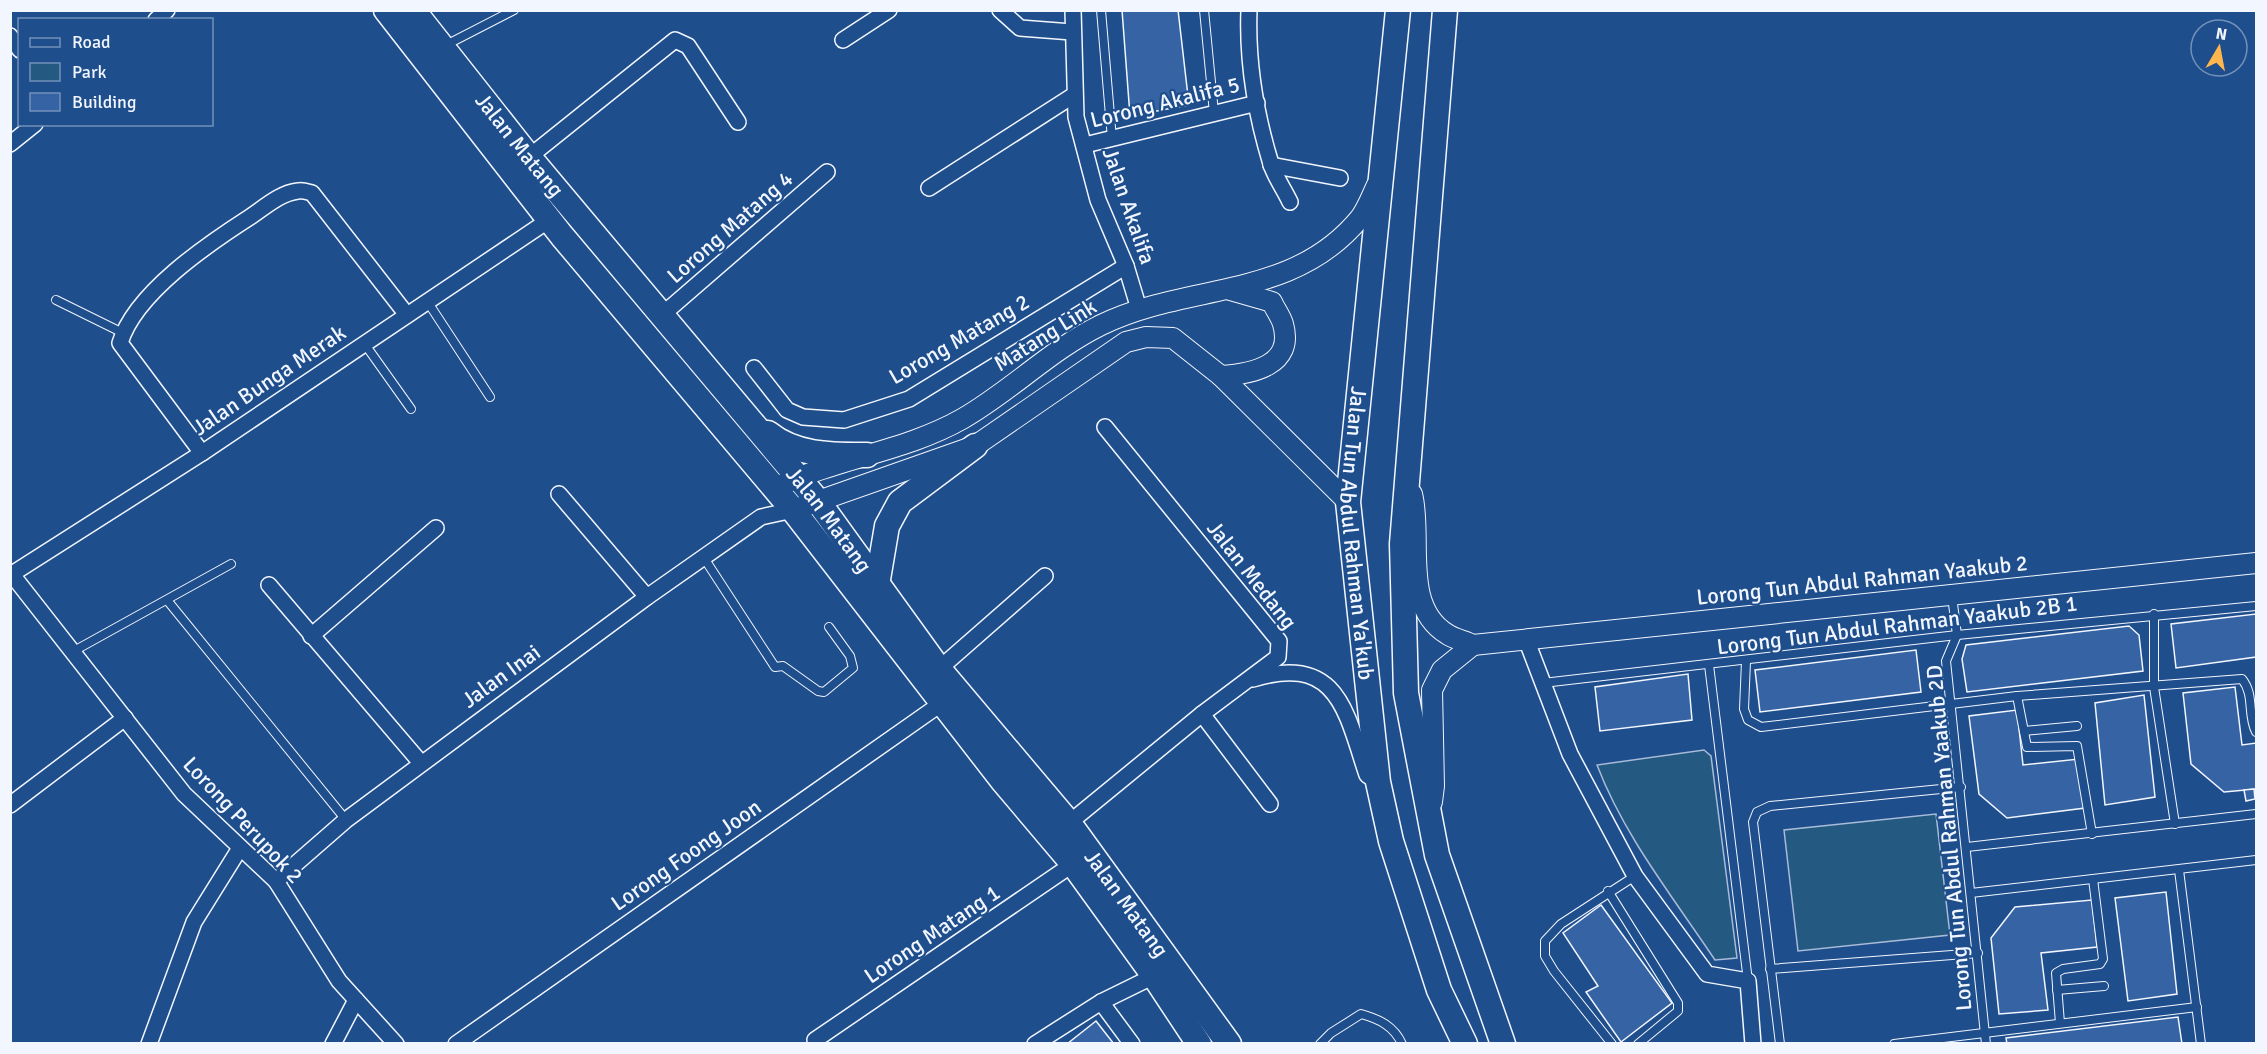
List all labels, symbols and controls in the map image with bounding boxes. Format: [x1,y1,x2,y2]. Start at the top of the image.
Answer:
legend [18,18,213,126]
north arrow [2189,18,2249,78]
text: N [2214,23,2229,45]
text: Road [72,31,111,53]
text: Park [72,61,107,83]
street label: Lorong Akalifa 5 [1087,70,1243,134]
street label: Jalan Matang [470,87,570,202]
text: Building [72,91,136,113]
street label: Jalan Akalifa [1096,144,1162,268]
street label: Lorong Matang 4 [662,165,798,289]
street label: Lorong Matang 2 [884,288,1034,390]
street label: Matang Link [989,293,1101,377]
street label: Jalan Bunga Merak [187,319,351,441]
street label: Jalan Tun Abdul Rahman Ya'kub [1334,385,1380,681]
street label: Jalan Matang [781,461,878,578]
street label: Jalan Medang [1201,515,1303,635]
street label: Lorong Tun Abdul Rahman Yaakub 2 [1695,549,2029,611]
street label: Lorong Tun Abdul Rahman Yaakub 2B 1 [1715,589,2079,661]
street label: Jalan Inai [456,638,546,714]
street label: Lorong Tun Abdul Rahman Yaakub 2D [1920,664,1978,1012]
street label: Lorong Perupok 2 [177,751,309,889]
street label: Lorong Foong Joon [606,793,766,917]
street label: Jalan Matang [1079,844,1175,962]
street label: Lorong Matang 1 [859,879,1005,989]

